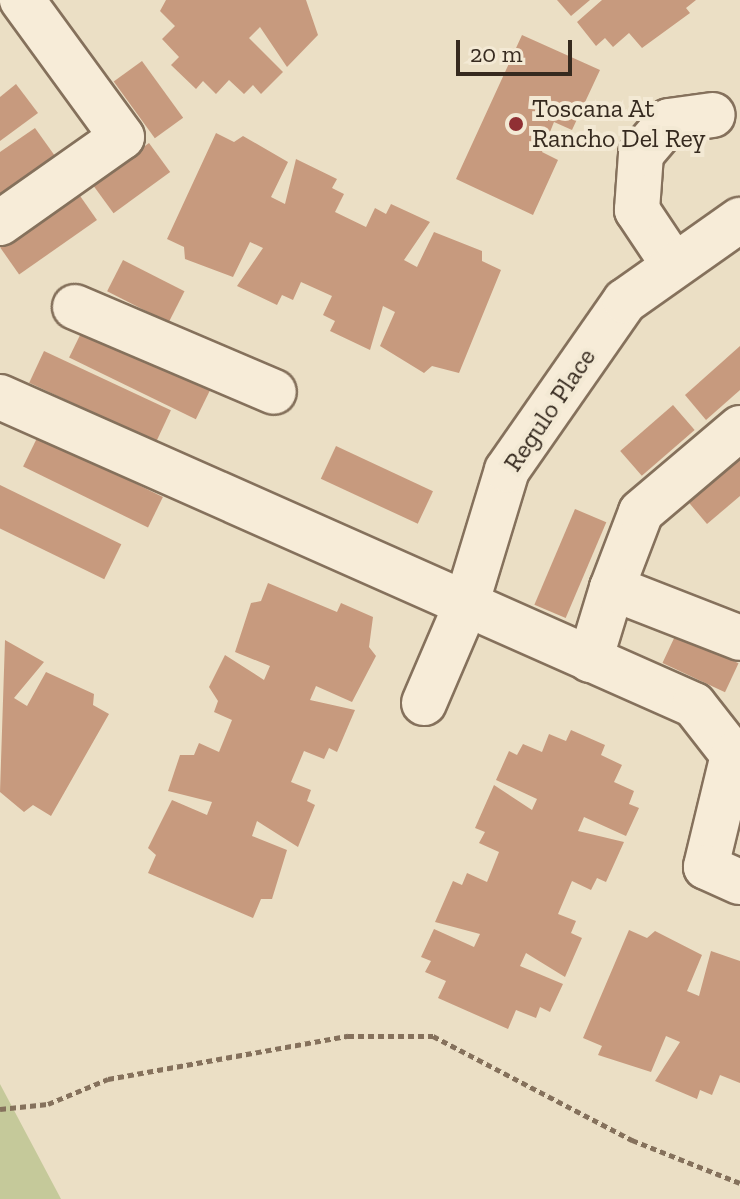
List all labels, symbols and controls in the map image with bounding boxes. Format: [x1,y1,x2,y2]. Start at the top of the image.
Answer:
scale bar [460,24,576,74]
text: 20 m [470,39,522,68]
place label: Toscana At Rancho Del Rey [532,93,705,154]
marker: Toscana At Rancho Del Rey [507,115,525,133]
street label: Regulo Place [497,343,603,477]

